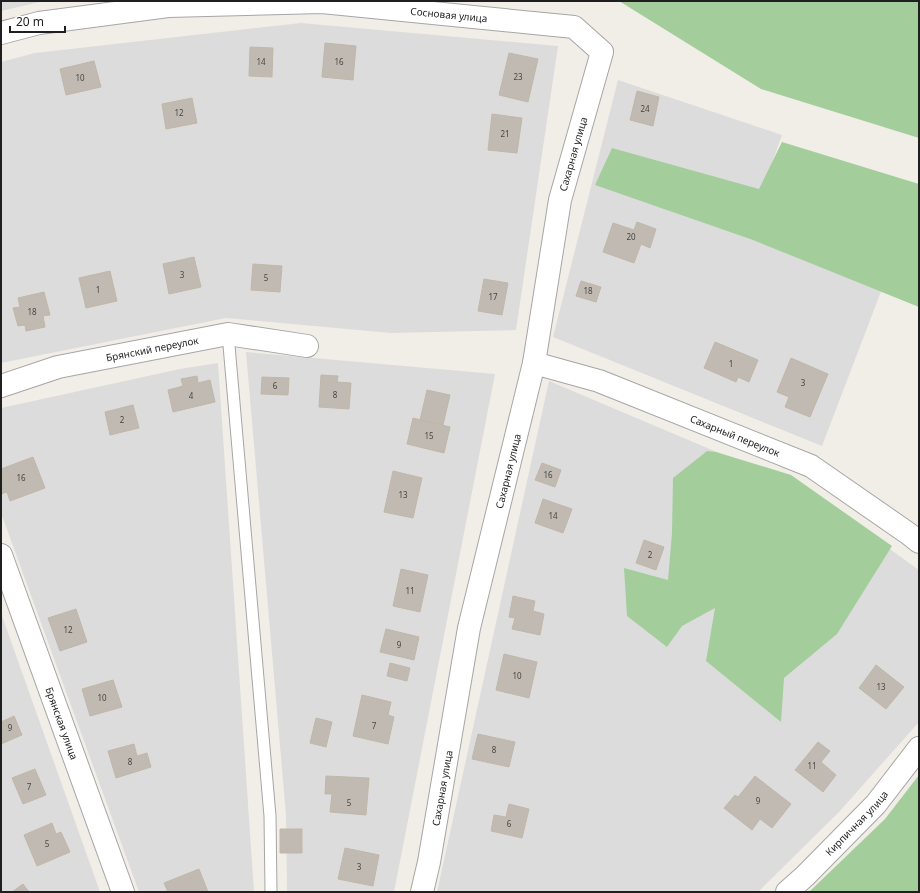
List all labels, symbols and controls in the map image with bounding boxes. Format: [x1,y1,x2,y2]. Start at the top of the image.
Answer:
street label: Сосновая улица [410,4,488,25]
scale bar [10,8,65,34]
text: 20 m [16,13,44,30]
house number: 14 [256,56,266,67]
house number: 16 [334,56,344,67]
house number: 23 [513,71,523,82]
house number: 10 [75,72,85,83]
house number: 24 [640,103,650,114]
house number: 12 [174,107,184,118]
street label: Сахарная улица [556,115,590,193]
house number: 21 [500,128,510,139]
house number: 20 [626,231,636,242]
house number: 3 [180,269,185,280]
house number: 5 [264,272,269,283]
house number: 1 [96,284,100,295]
house number: 18 [583,285,593,296]
house number: 17 [488,291,498,302]
house number: 18 [27,306,37,317]
street label: Брянский переулок [105,333,200,365]
house number: 1 [729,358,733,369]
house number: 3 [801,377,806,388]
house number: 6 [273,380,278,391]
house number: 8 [333,389,338,400]
house number: 4 [189,390,194,401]
street label: Сахарный переулок [688,411,783,460]
house number: 2 [120,414,125,425]
house number: 15 [424,430,434,441]
street label: Сахарная улица [492,432,524,510]
house number: 16 [543,469,553,480]
house number: 16 [16,472,26,483]
house number: 13 [398,489,408,500]
house number: 14 [548,510,558,521]
house number: 2 [648,549,653,560]
house number: 11 [405,585,415,596]
house number: 12 [63,624,73,635]
house number: 9 [397,639,402,650]
house number: 10 [512,670,522,681]
house number: 13 [876,681,886,692]
street label: Брянская улица [42,685,82,762]
house number: 10 [97,692,107,703]
house number: 7 [372,720,377,731]
house number: 9 [8,722,13,733]
house number: 8 [492,744,497,755]
street label: Сахарная улица [428,749,456,827]
house number: 8 [128,756,133,767]
house number: 11 [807,760,817,771]
house number: 7 [27,781,32,792]
street label: Кирпичная улица [822,788,891,859]
house number: 9 [756,795,761,806]
house number: 5 [347,797,352,808]
house number: 6 [507,818,512,829]
house number: 5 [45,838,50,849]
house number: 3 [357,861,362,872]

